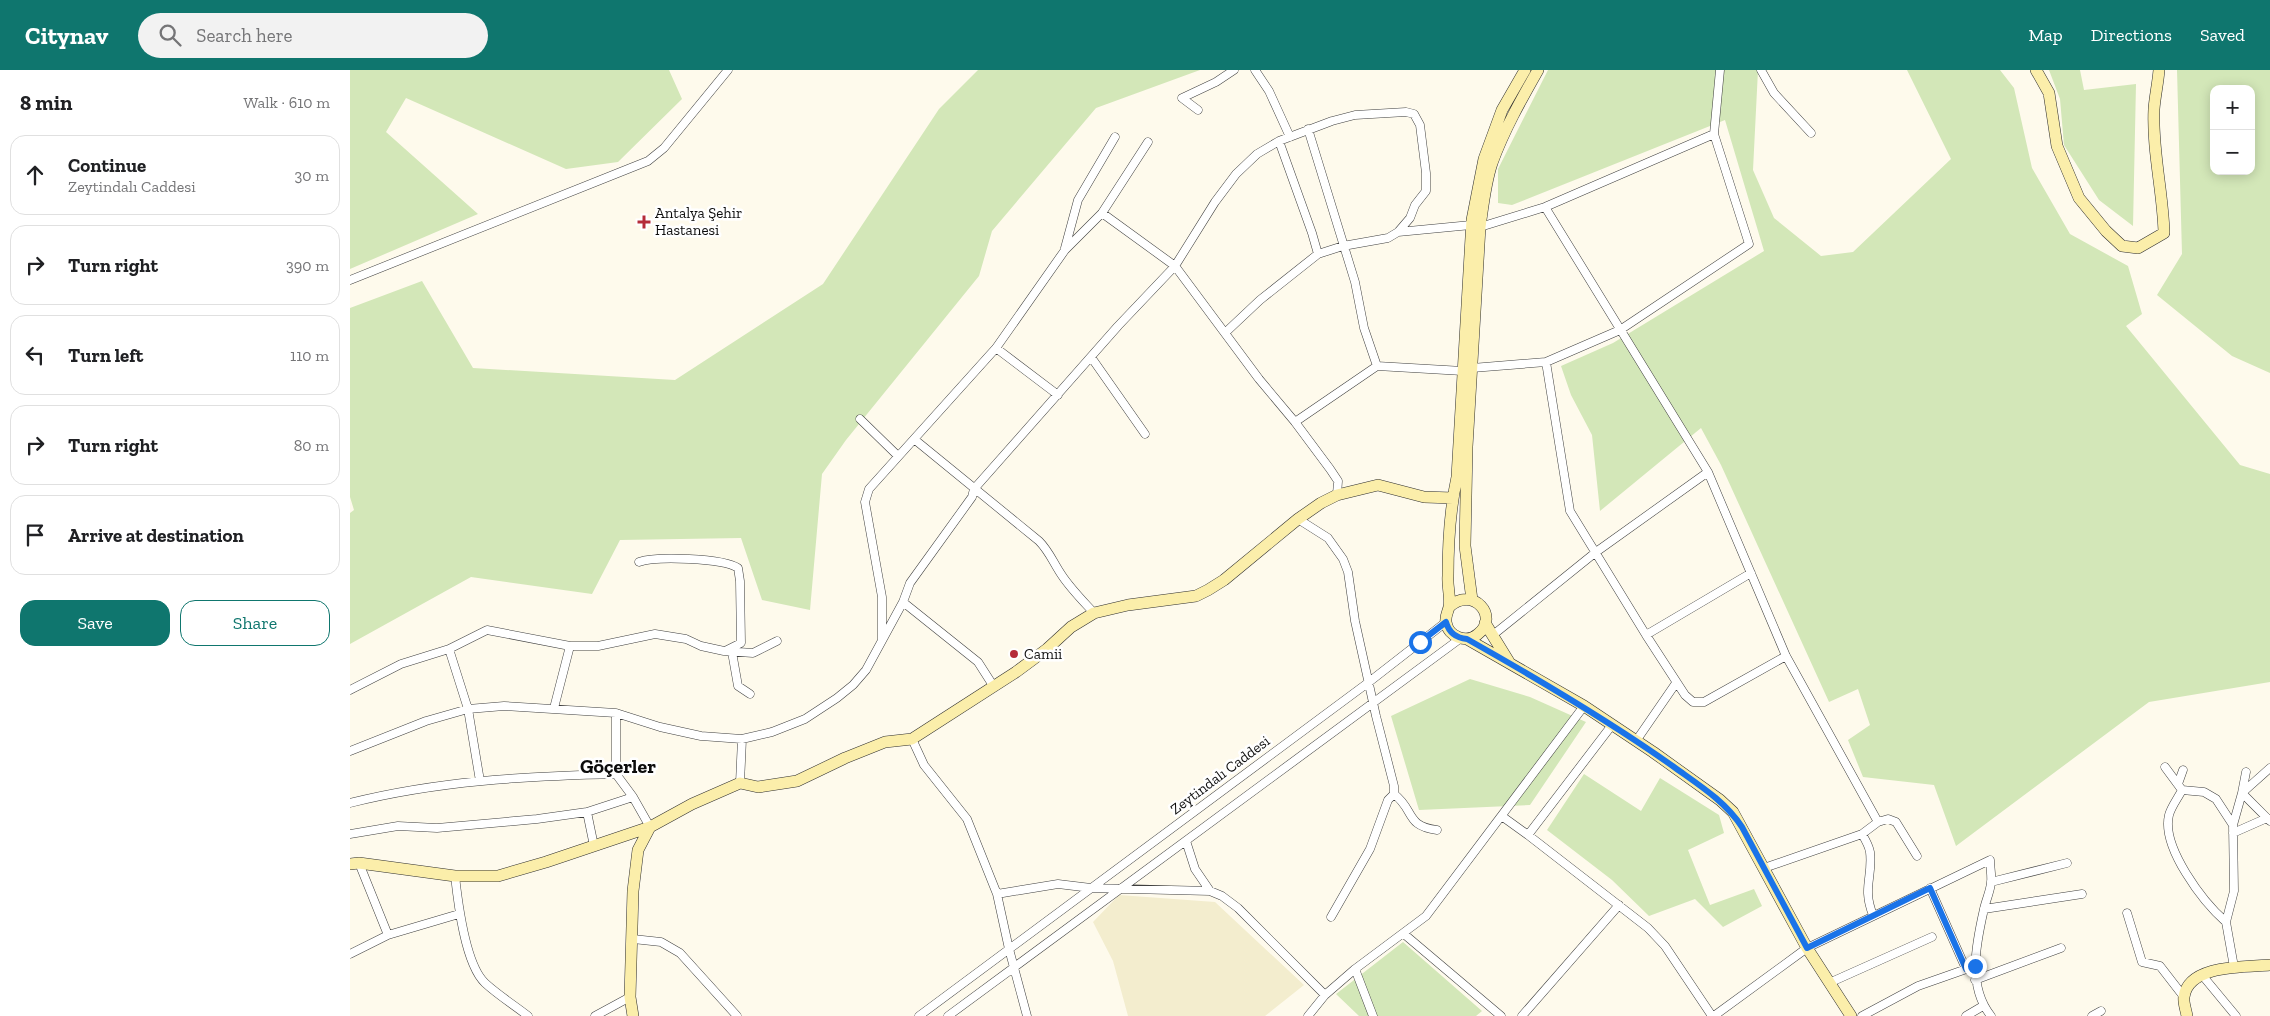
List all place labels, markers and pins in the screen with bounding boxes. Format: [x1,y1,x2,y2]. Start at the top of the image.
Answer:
place label: Antalya Şehir Hastanesi [655,204,742,239]
marker: Antalya Şehir Hastanesi [637,215,651,229]
place label: Camii [1024,645,1062,663]
marker: Camii [1008,648,1020,660]

